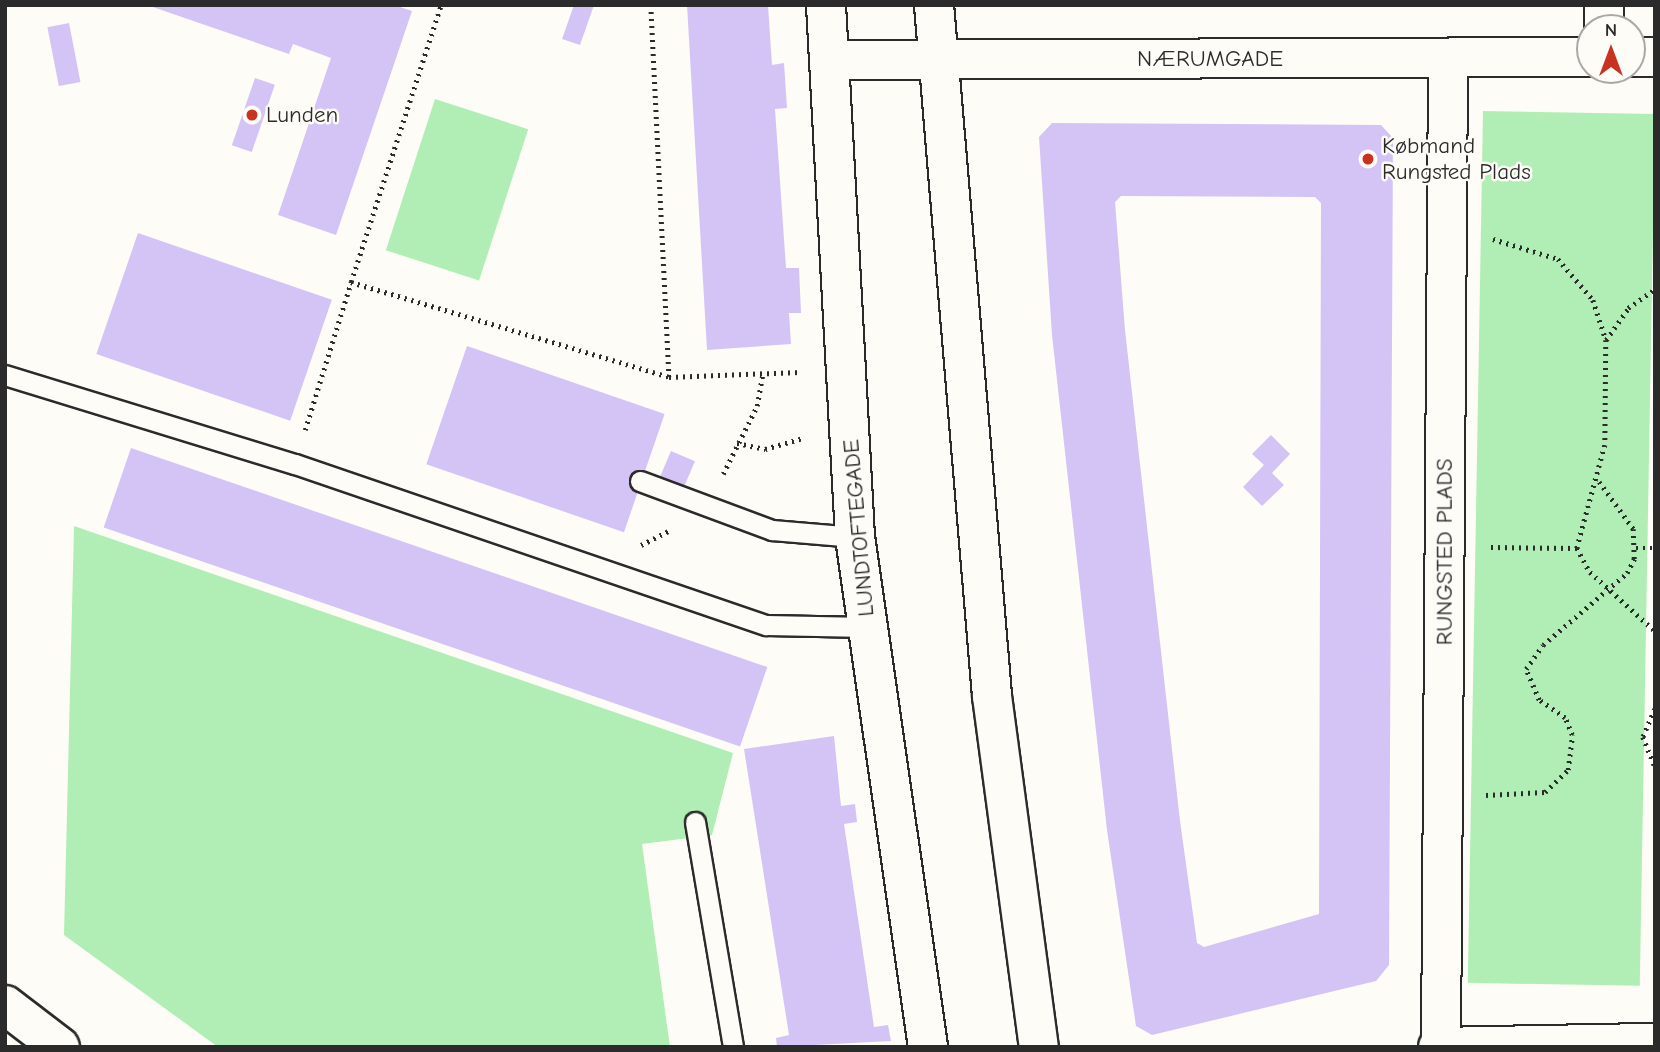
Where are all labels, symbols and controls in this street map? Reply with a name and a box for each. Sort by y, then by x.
north arrow [1576,14,1646,84]
text: N [1605,19,1617,41]
street label: NÆRUMGADE [1137,45,1283,73]
place label: Lunden [266,101,338,129]
marker: Lunden [244,107,260,123]
place label: Købmand Rungsted Plads [1382,132,1531,186]
marker: Købmand Rungsted Plads [1360,151,1376,167]
street label: LUNDTOFTEGADE [838,438,880,618]
street label: RUNGSTED PLADS [1431,459,1459,645]

